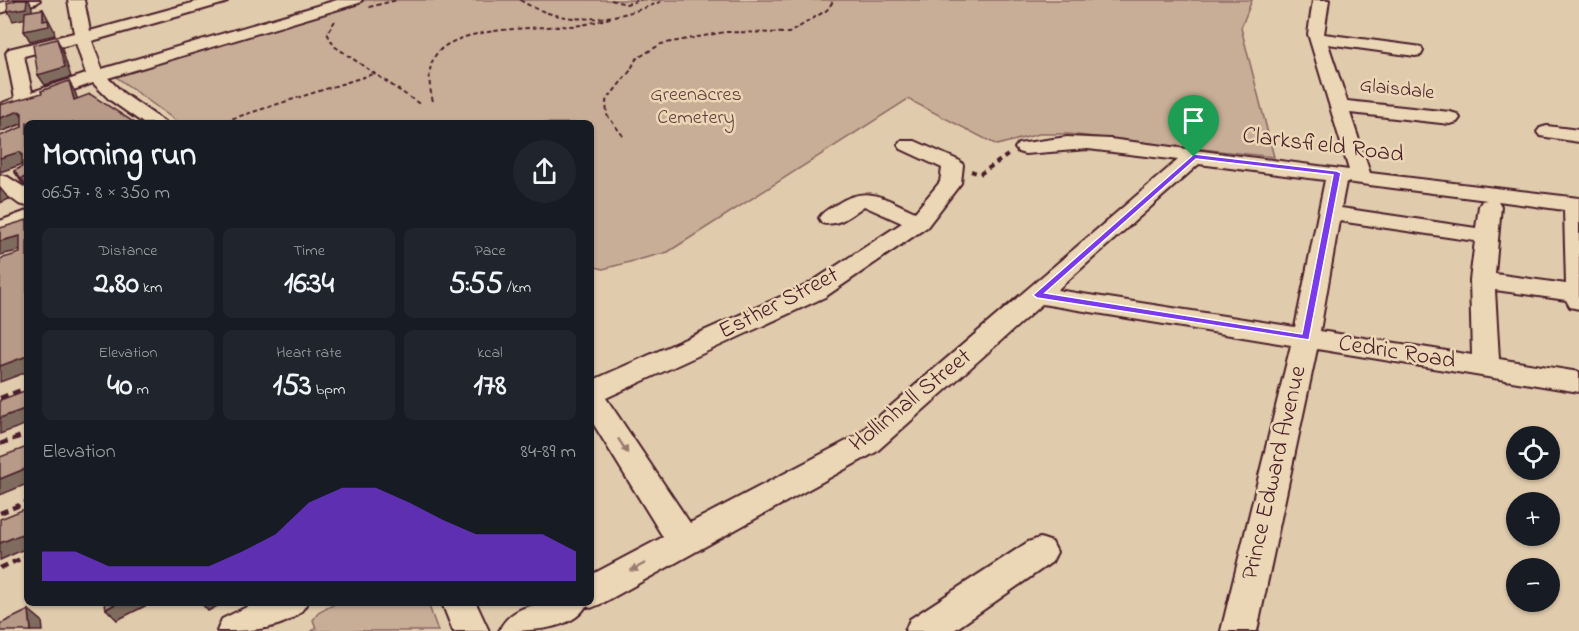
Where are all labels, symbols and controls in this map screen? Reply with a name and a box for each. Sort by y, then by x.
street label: Glaisdale [1358,72,1436,108]
park label: Greenacres Cemetery [650,81,742,133]
pin [1168,95,1219,157]
icon: arrive [1177,104,1210,137]
street label: Clarksfield Road [1240,119,1406,173]
text: Morning run [42,132,196,180]
button: share [513,140,576,203]
text: 06:57 · 8 × 350 m [42,179,170,208]
text: Distance [99,239,157,263]
text: Time [293,239,325,263]
text: Pace [474,239,506,263]
street label: Esther Street [713,259,845,349]
text: 2.80 [94,263,139,307]
text: 16:34 [284,263,334,307]
text: 5:55 [449,263,503,307]
text: km [139,276,162,300]
text: /km [503,276,531,300]
street label: Cedric Road [1336,326,1459,380]
text: Elevation [99,341,157,365]
text: Heart rate [276,341,342,365]
text: kcal [477,341,503,365]
street label: Hollinhall Street [842,341,980,461]
street label: Prince Edward Avenue [1233,362,1317,584]
text: 40 [107,365,132,409]
text: 153 [273,365,312,409]
text: 178 [473,365,507,409]
text: m [132,378,149,402]
text: bpm [312,378,345,402]
map controls [1506,426,1560,612]
button: locate [1506,426,1560,480]
text: Elevation [42,438,116,467]
text: 84–89 m [520,438,576,467]
one-way arrow [617,438,628,454]
button: + [1506,492,1560,546]
button: − [1506,558,1560,612]
one-way arrow [629,562,647,572]

